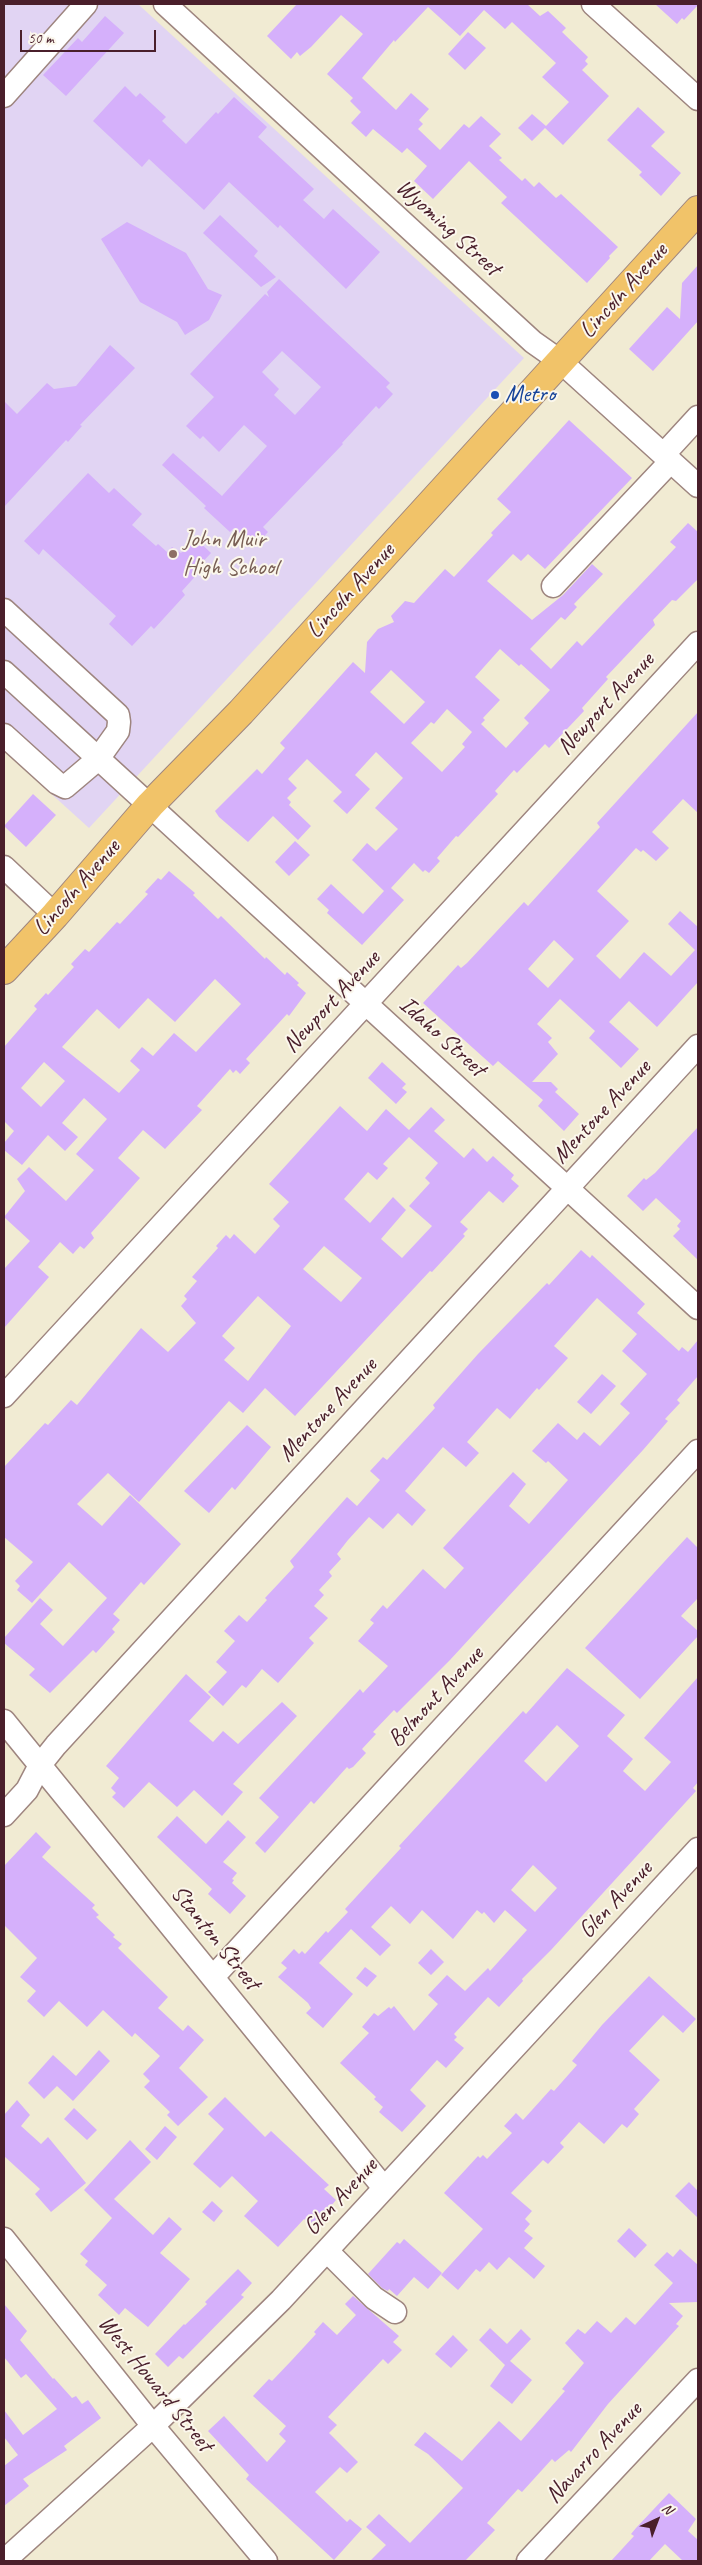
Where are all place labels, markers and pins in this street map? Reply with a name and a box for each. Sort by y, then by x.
place label: Metro [505,381,555,409]
marker: Metro [489,389,501,401]
place label: John Muir High School [183,526,278,582]
marker: John Muir High School [167,548,179,560]

